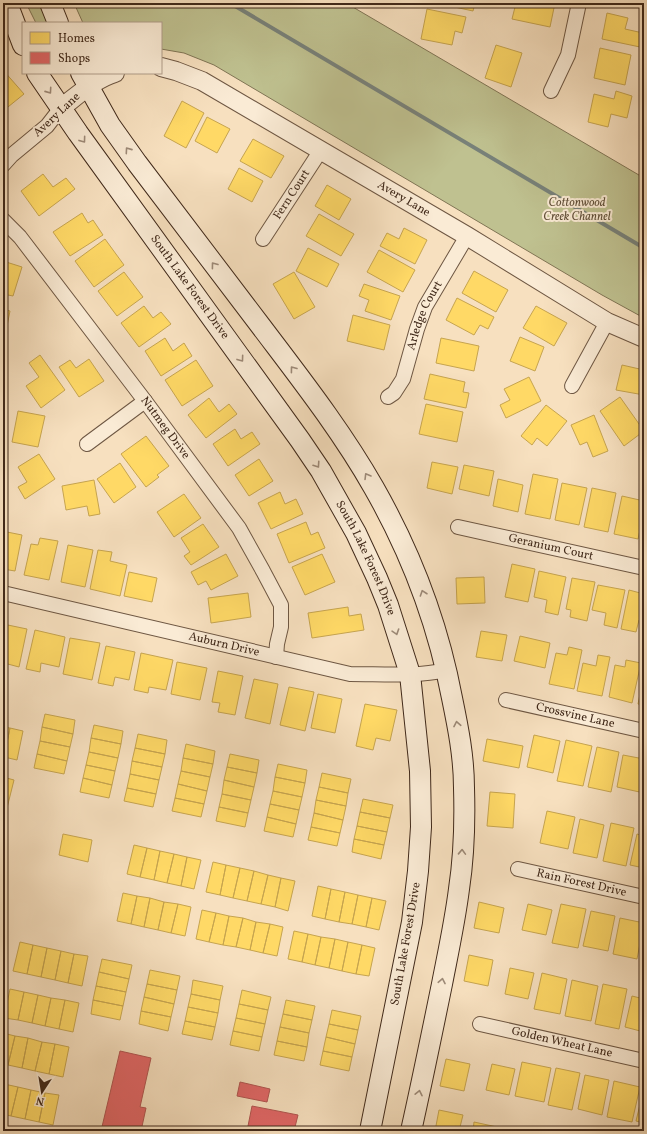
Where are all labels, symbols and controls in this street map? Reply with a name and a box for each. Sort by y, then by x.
legend [22,22,162,74]
text: Homes [58,31,95,47]
text: Shops [58,51,90,67]
one-way arrow [44,86,51,93]
street label: Avery Lane [30,89,84,141]
one-way arrow [78,136,85,143]
one-way arrow [125,147,133,154]
street label: Fern Court [270,166,314,223]
street label: Avery Lane [374,177,433,221]
park label: Cottonwood Creek Channel [543,195,611,225]
street label: South Lake Forest Drive [146,232,233,343]
one-way arrow [212,263,219,270]
street label: Arledge Court [403,278,447,352]
one-way arrow [237,355,244,362]
one-way arrow [291,366,298,373]
street label: Nutmeg Drive [137,394,194,463]
one-way arrow [312,461,320,468]
one-way arrow [364,473,371,480]
street label: South Lake Forest Drive [331,498,399,618]
street label: Geranium Court [507,530,595,565]
one-way arrow [419,589,427,596]
street label: Auburn Drive [187,629,261,661]
one-way arrow [392,629,400,636]
street label: Crossvine Lane [534,699,616,732]
one-way arrow [454,721,462,728]
one-way arrow [458,849,467,855]
street label: Rain Forest Drive [535,865,628,901]
street label: South Lake Forest Drive [387,881,425,1007]
one-way arrow [438,978,446,984]
street label: Golden Wheat Lane [510,1023,614,1062]
north arrow [22,1072,62,1112]
one-way arrow [415,1090,423,1096]
text: N [35,1092,46,1108]

